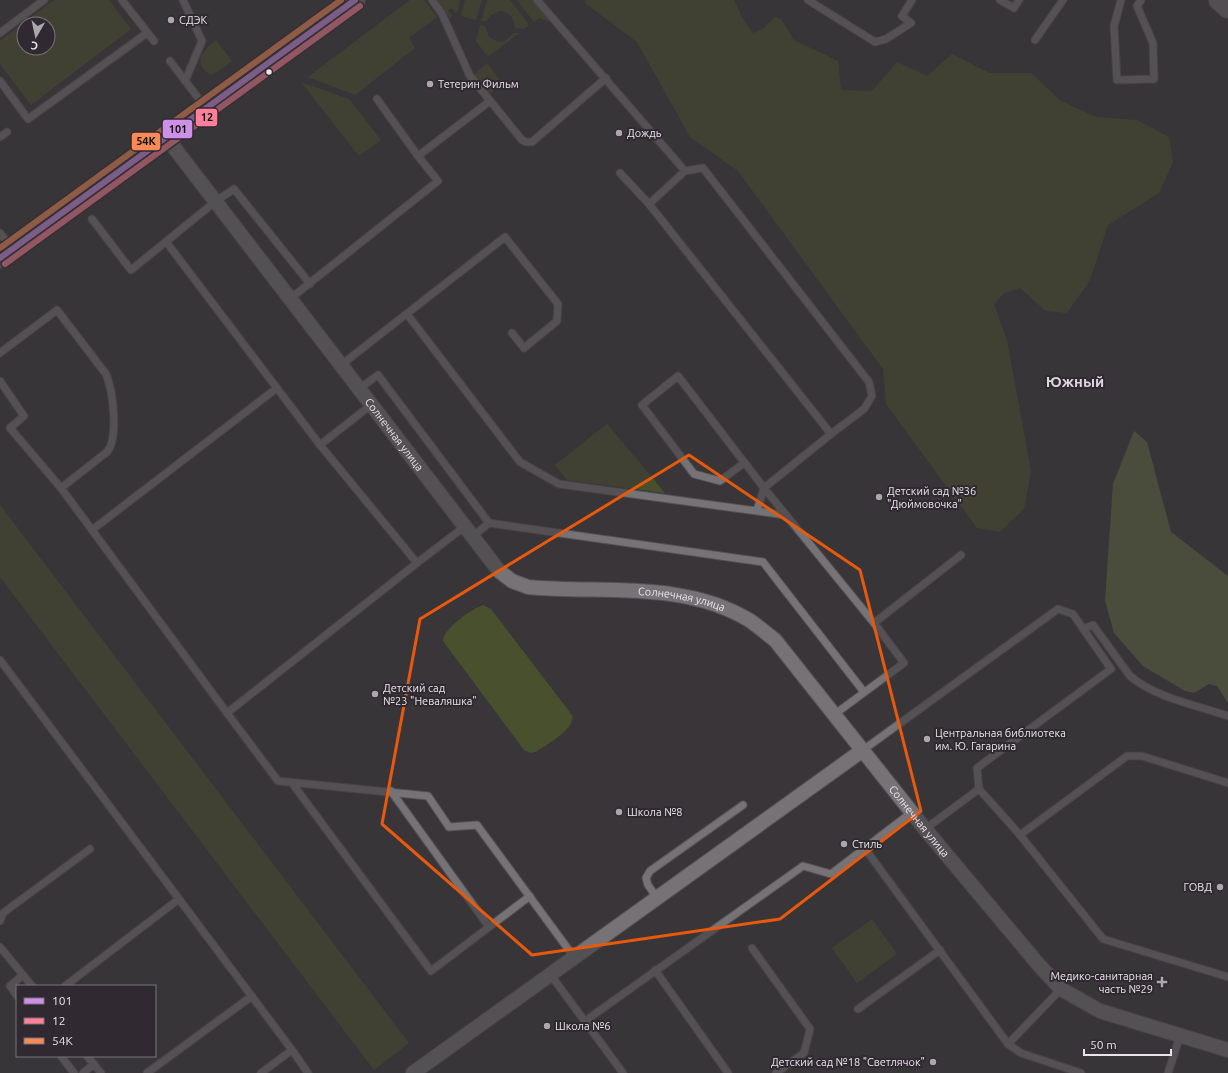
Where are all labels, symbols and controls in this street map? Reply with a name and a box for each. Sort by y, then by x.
place label: СДЭК [179,14,207,26]
marker: СДЭК [166,15,176,25]
north arrow [16,16,56,56]
text: С [30,39,39,52]
unlabelled marker [264,67,274,77]
place label: Тетерин Фильм [438,78,519,90]
marker: Тетерин Фильм [425,79,435,89]
line badge: 12 [195,108,218,127]
text: 12 [201,111,213,123]
line badge: 101 [162,119,193,139]
text: 101 [169,123,187,135]
place label: Дождь [627,127,662,139]
marker: Дождь [614,128,624,138]
line badge: 54К [131,132,161,151]
text: 54К [136,135,157,147]
district label: Южный [1046,373,1104,390]
street label: Солнечная улица [363,396,426,473]
place label: Детский сад №36 "Дюймовочка" [887,485,976,510]
marker: Детский сад №36 "Дюймовочка" [874,492,884,502]
street label: Солнечная улица [638,585,727,613]
place label: Детский сад №23 "Неваляшка" [383,682,477,707]
marker: Детский сад №23 "Неваляшка" [370,689,380,699]
place label: Центральная библиотека им. Ю. Гагарина [935,727,1066,752]
marker: Центральная библиотека им. Ю. Гагарина [922,734,932,744]
street label: Солнечная улица [887,783,952,859]
place label: Школа №8 [627,806,682,818]
marker: Школа №8 [614,807,624,817]
place label: Стиль [852,838,882,850]
marker: Стиль [839,839,849,849]
place label: ГОВД [1184,881,1212,893]
marker: ГОВД [1215,882,1225,892]
place label: Медико-санитарная часть №29 [1050,970,1153,995]
marker: Медико-санитарная часть №29 [1156,976,1168,988]
legend [16,985,156,1057]
text: 101 [52,994,72,1007]
text: 12 [52,1014,66,1027]
place label: Школа №6 [555,1020,610,1032]
marker: Школа №6 [542,1021,552,1031]
scale bar [1084,1031,1171,1057]
text: 54К [52,1034,74,1047]
text: 50 m [1090,1038,1117,1051]
place label: Детский сад №18 "Светлячок" [771,1056,925,1068]
marker: Детский сад №18 "Светлячок" [928,1057,938,1067]

